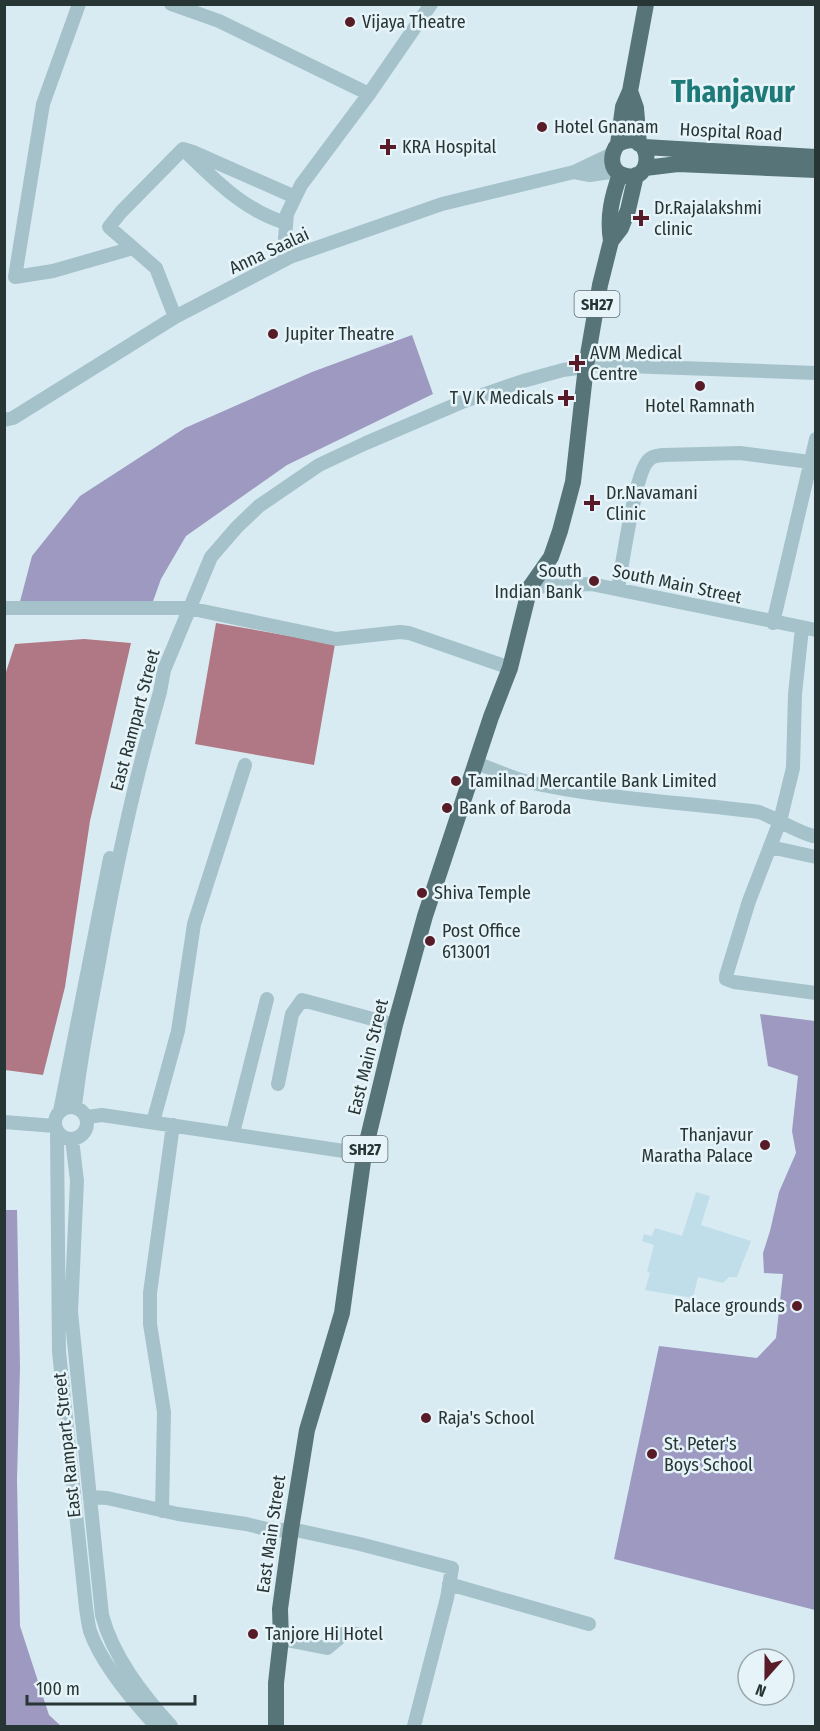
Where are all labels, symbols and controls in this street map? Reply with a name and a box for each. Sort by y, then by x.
place label: Vijaya Theatre [362,11,466,33]
marker: Vijaya Theatre [343,15,357,29]
district label: Thanjavur [671,74,796,110]
place label: Hotel Gnanam [554,116,659,138]
street label: Hospital Road [679,118,783,146]
marker: Hotel Gnanam [535,120,549,134]
place label: KRA Hospital [402,136,497,158]
marker: KRA Hospital [379,138,397,156]
place label: Dr.Rajalakshmi clinic [654,197,762,240]
marker: Dr.Rajalakshmi clinic [632,209,650,227]
street label: Anna Saalai [225,223,313,279]
road number: SH27 [574,291,620,317]
place label: Jupiter Theatre [285,323,394,345]
marker: Jupiter Theatre [266,327,280,341]
place label: AVM Medical Centre [590,342,682,385]
marker: AVM Medical Centre [568,354,586,372]
marker: Hotel Ramnath [693,379,707,393]
place label: T V K Medicals [450,387,554,409]
marker: T V K Medicals [559,391,573,405]
place label: Hotel Ramnath [645,395,755,417]
place label: Dr.Navamani Clinic [606,482,698,525]
marker: Dr.Navamani Clinic [583,494,601,512]
place label: South Indian Bank [495,560,583,603]
street label: South Main Street [610,560,744,608]
marker: South Indian Bank [587,574,601,588]
street label: East Rampart Street [105,647,165,793]
place label: Tamilnad Mercantile Bank Limited [468,770,717,792]
marker: Tamilnad Mercantile Bank Limited [449,774,463,788]
place label: Bank of Baroda [459,797,572,819]
marker: Bank of Baroda [440,801,454,815]
place label: Shiva Temple [434,882,531,904]
marker: Shiva Temple [415,886,429,900]
place label: Post Office 613001 [442,920,521,963]
marker: Post Office 613001 [423,934,437,948]
street label: East Main Street [343,997,393,1117]
place label: Thanjavur Maratha Palace [642,1124,754,1167]
road number: SH27 [342,1136,388,1162]
marker: Thanjavur Maratha Palace [758,1138,772,1152]
place label: Palace grounds [674,1295,785,1317]
marker: Palace grounds [790,1299,804,1313]
street label: East Rampart Street [48,1371,86,1519]
place label: Raja's School [438,1407,535,1429]
marker: Raja's School [419,1411,433,1425]
place label: St. Peter's Boys School [664,1433,753,1476]
marker: St. Peter's Boys School [645,1447,659,1461]
street label: East Main Street [252,1474,290,1594]
place label: Tanjore Hi Hotel [265,1623,383,1645]
marker: Tanjore Hi Hotel [246,1627,260,1641]
north arrow [736,1647,796,1707]
scale bar [27,1668,195,1706]
text: 100 m [36,1678,80,1700]
text: N [753,1680,769,1701]

